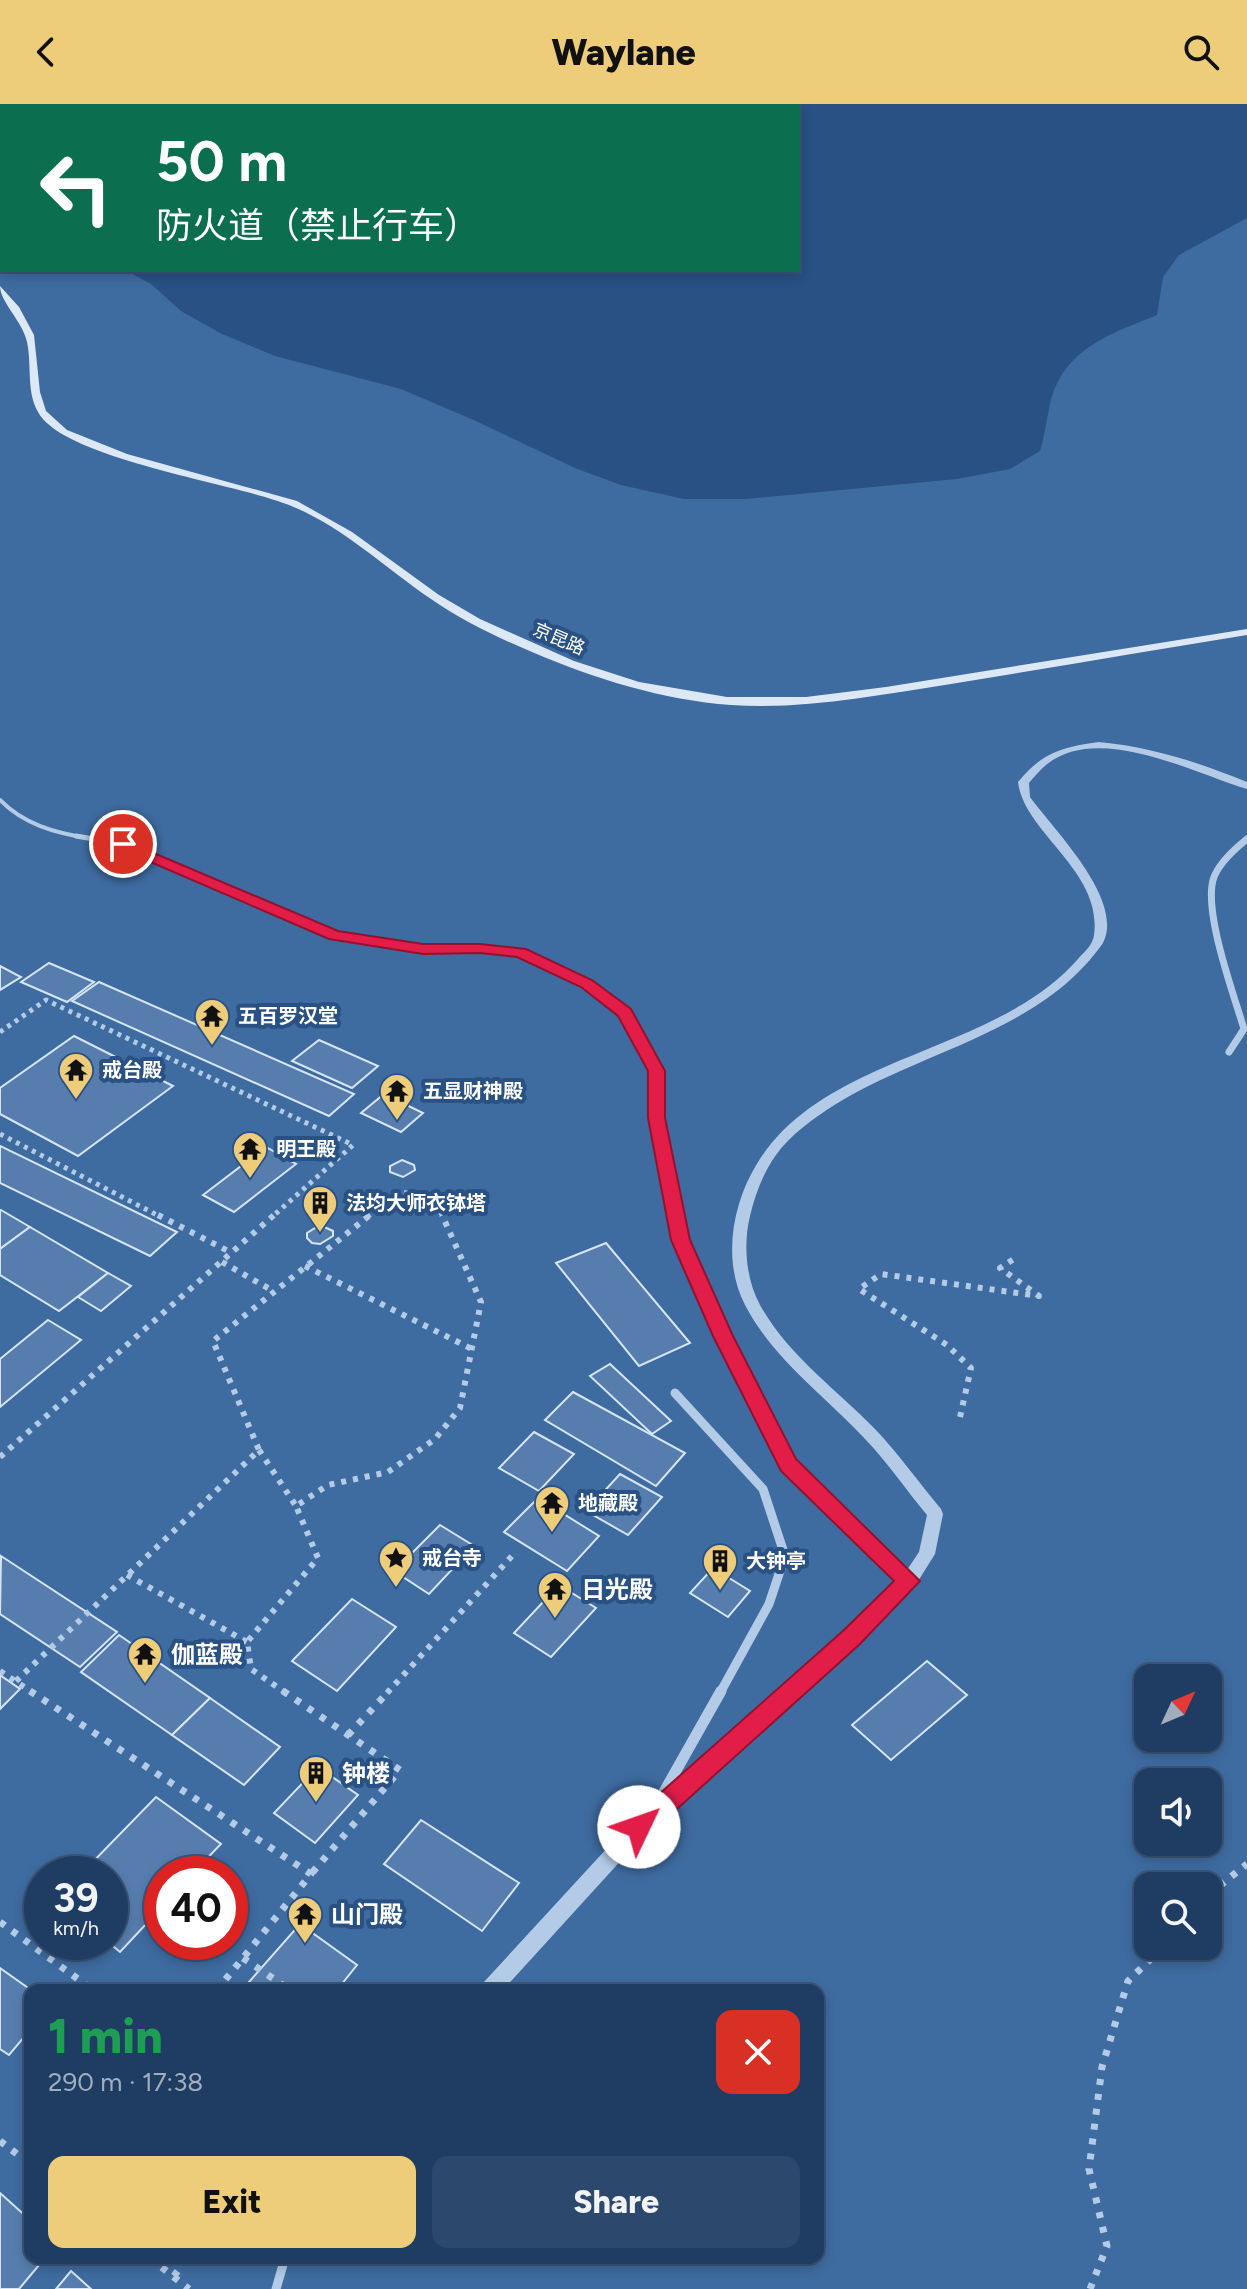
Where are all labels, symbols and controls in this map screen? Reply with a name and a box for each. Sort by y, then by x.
icon: back [24,30,68,74]
icon: search [1179,30,1223,74]
text: Waylane [551,31,696,74]
text: 50 m [156,128,287,195]
icon: left [24,136,128,240]
text: 防火道（禁止行车） [156,204,480,247]
street label: 京昆路 [530,618,588,660]
pin [89,810,157,878]
icon: arrive [101,822,145,866]
temple icon: 五百罗汉堂 [193,997,231,1047]
place label: 五百罗汉堂 [238,1004,338,1028]
temple icon: 戒台殿 [57,1051,95,1101]
place label: 戒台殿 [102,1058,162,1082]
temple icon: 五显财神殿 [378,1072,416,1122]
place label: 五显财神殿 [423,1079,523,1103]
temple icon: 明王殿 [231,1130,269,1180]
place label: 明王殿 [276,1137,336,1161]
building icon: 法均大师衣钵塔 [301,1184,339,1234]
place label: 法均大师衣钵塔 [346,1191,486,1215]
temple icon: 地藏殿 [533,1484,571,1534]
place label: 地藏殿 [578,1491,638,1515]
place icon: 戒台寺 [377,1539,415,1589]
building icon: 大钟亭 [701,1542,739,1592]
place label: 戒台寺 [422,1546,482,1570]
place label: 大钟亭 [746,1549,806,1573]
temple icon: 日光殿 [536,1570,574,1620]
place label: 日光殿 [581,1575,653,1604]
temple icon: 伽蓝殿 [126,1635,164,1685]
place label: 伽蓝殿 [171,1640,243,1669]
north arrow [1134,1664,1222,1752]
map controls [1134,1664,1222,1960]
building icon: 钟楼 [297,1754,335,1804]
place label: 钟楼 [342,1759,390,1788]
button: sound [1134,1768,1222,1856]
position arrow [597,1785,681,1869]
speed limit sign: 40 [144,1856,248,1960]
button: search [1134,1872,1222,1960]
text: 39 [53,1874,99,1922]
temple icon: 山门殿 [286,1895,324,1945]
place label: 山门殿 [331,1900,403,1929]
text: km/h [53,1916,99,1940]
text: 1 min [48,2007,163,2065]
button: close [716,2010,800,2094]
text: 290 m · 17:38 [48,2066,203,2098]
button: Exit [48,2156,416,2248]
button: Share [432,2156,800,2248]

